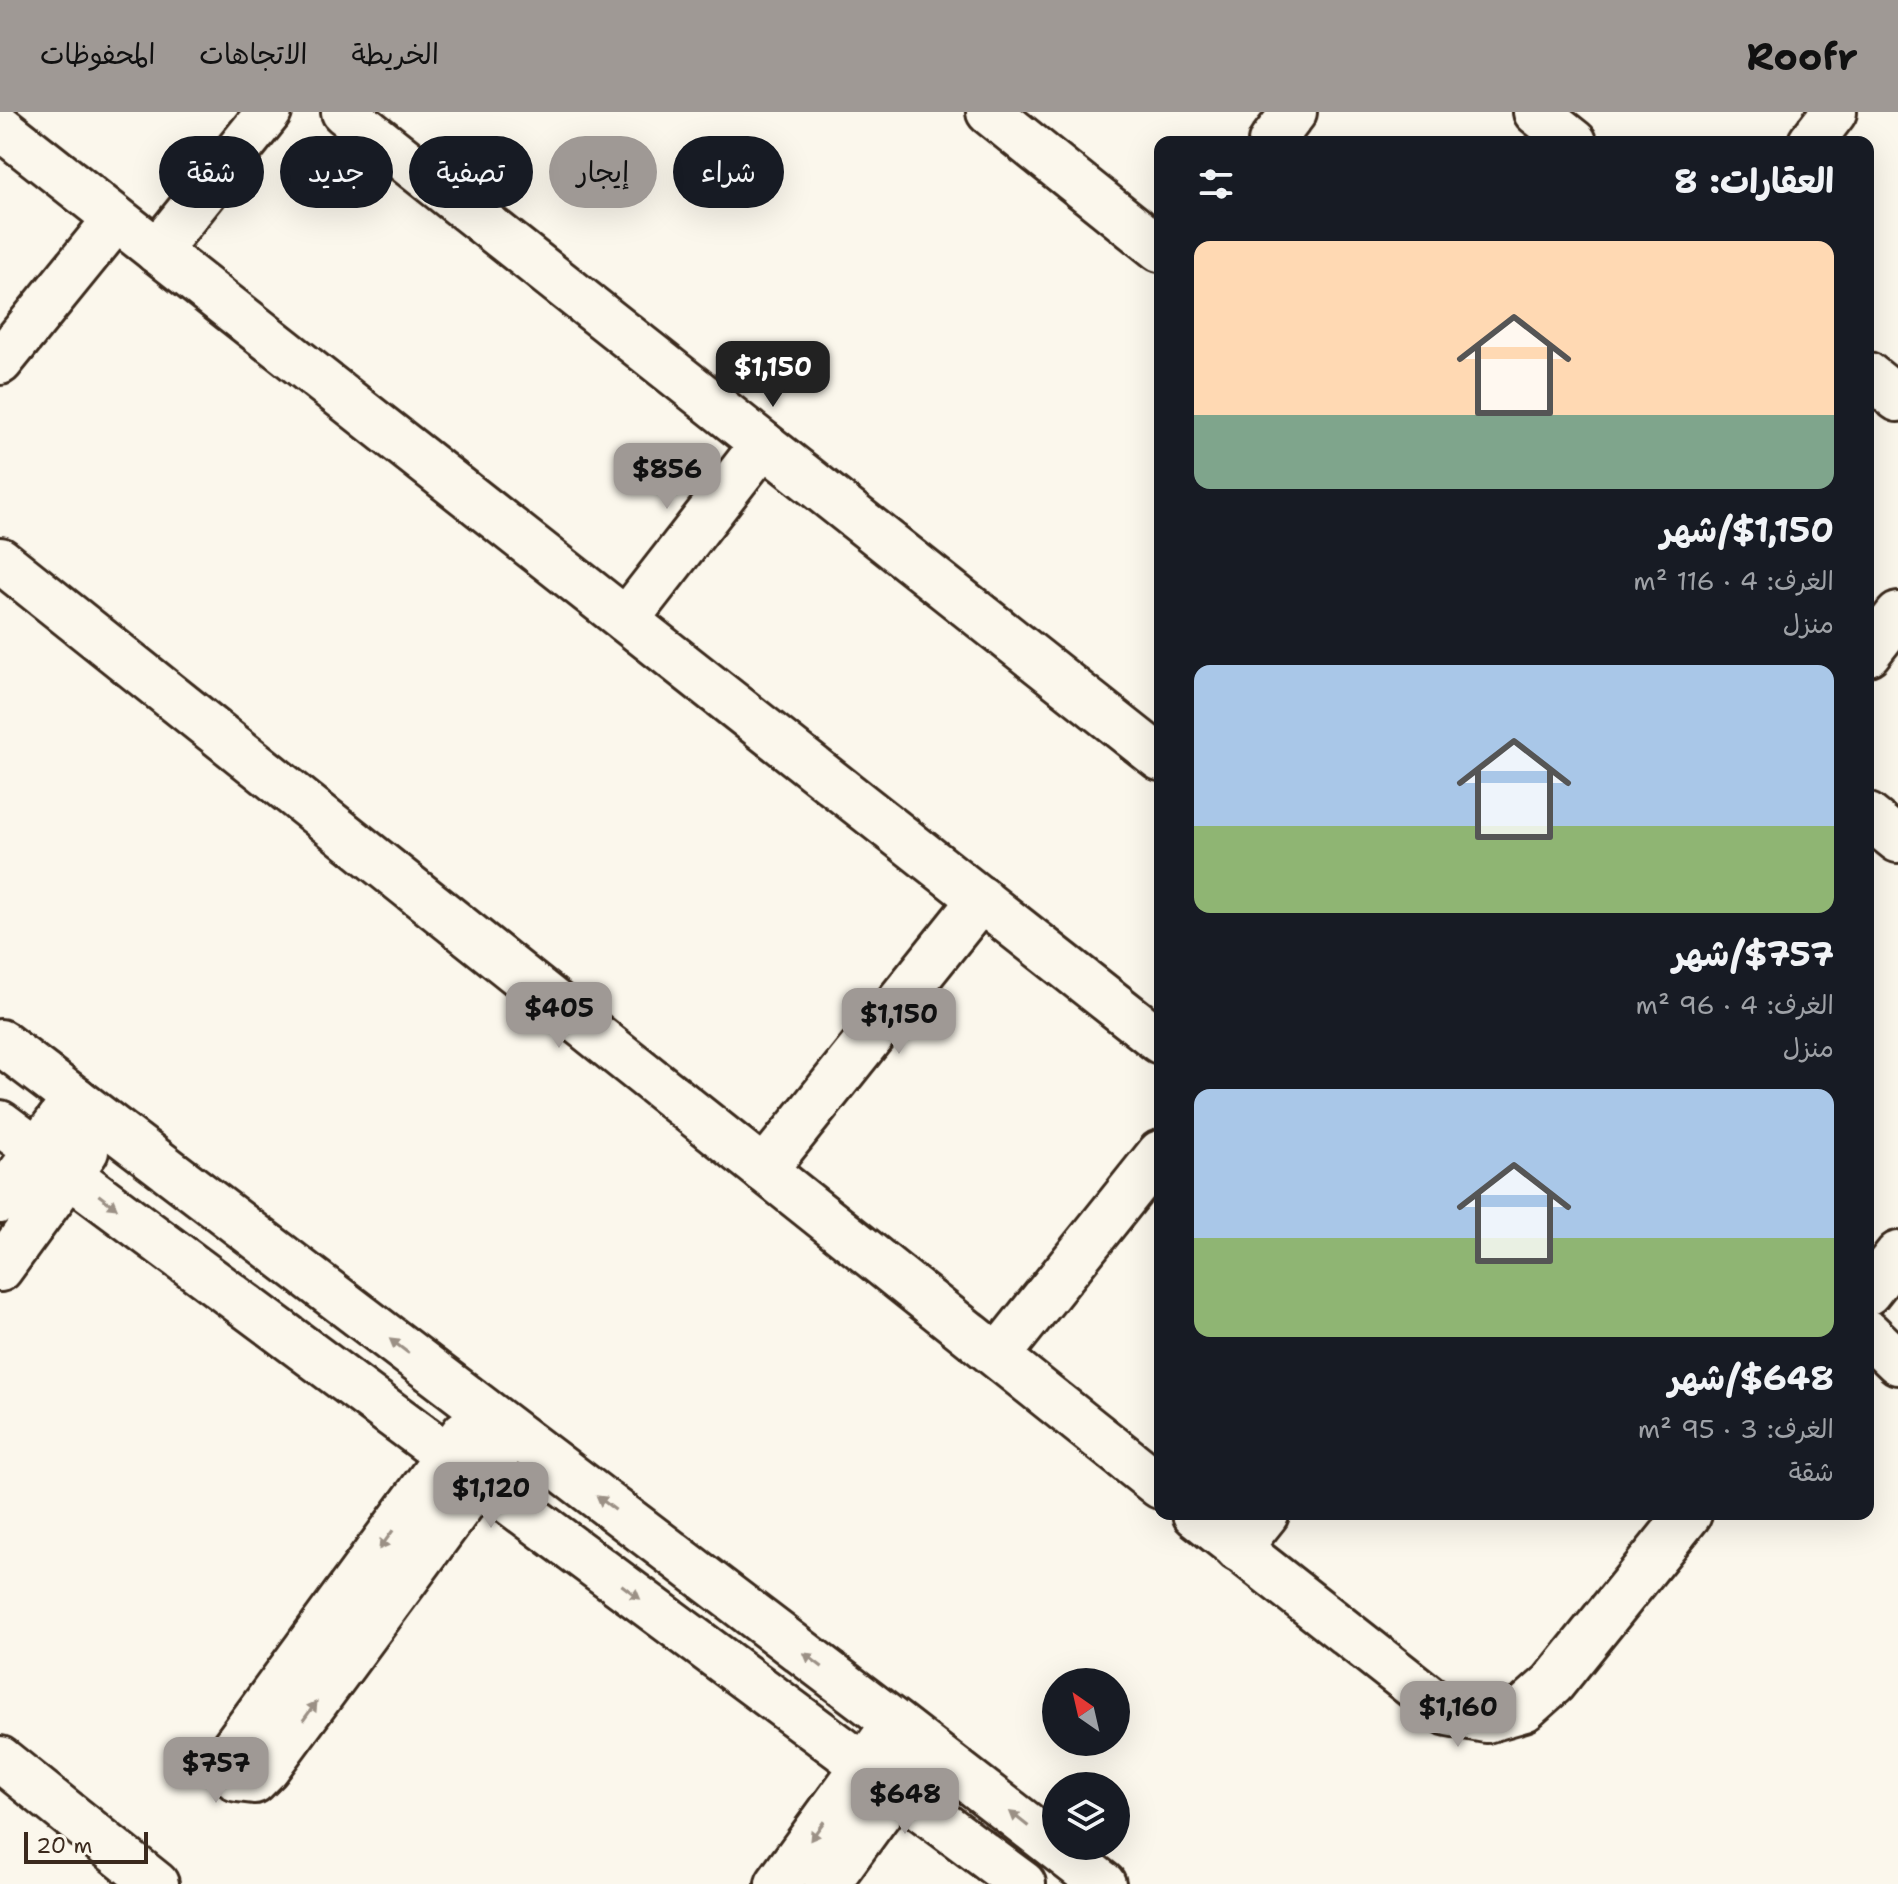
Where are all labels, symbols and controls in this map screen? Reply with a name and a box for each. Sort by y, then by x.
text: Roofr [1746,31,1858,82]
text: المحفوظات [40,35,155,73]
text: الاتجاهات [199,35,307,73]
text: الخريطة [351,35,439,73]
chip: شقة [159,136,264,208]
chip: جديد [280,136,393,208]
chip: تصفية [409,136,533,208]
chip: إيجار [549,136,657,208]
chip: شراء [673,136,784,208]
text: العقارات: 8 [1674,158,1834,204]
icon: filters [1194,162,1238,206]
icon: home [1442,293,1586,437]
pin: $1,150 [708,341,838,409]
text: $1,150 [734,349,812,384]
pin: $856 [620,443,714,511]
text: $856 [632,451,702,486]
text: $1,150/شهر [1660,507,1834,553]
text: الغرف: 4 · 116 m² [1633,563,1834,598]
text: منزل [1783,606,1834,641]
icon: home [1442,717,1586,861]
text: $757/شهر [1673,931,1834,977]
pin: $405 [512,982,606,1050]
text: الغرف: 4 · 96 m² [1636,987,1834,1022]
pin: $1,150 [834,988,964,1056]
text: $405 [524,990,594,1025]
text: $1,150 [860,996,938,1031]
text: منزل [1783,1030,1834,1065]
icon: home [1442,1141,1586,1285]
one-way arrow [97,1194,118,1210]
one-way arrow [389,1338,409,1354]
text: $648/شهر [1668,1355,1834,1401]
text: الغرف: 3 · 95 m² [1638,1411,1834,1446]
text: شقة [1789,1454,1834,1489]
pin: $1,120 [426,1462,556,1530]
text: $1,120 [451,1470,531,1505]
one-way arrow [596,1495,616,1511]
one-way arrow [379,1529,395,1550]
one-way arrow [620,1583,641,1599]
one-way arrow [803,1653,823,1669]
north arrow [1042,1668,1130,1756]
map controls [1042,1668,1130,1860]
pin: $1,160 [1393,1681,1523,1749]
text: $1,160 [1418,1689,1498,1724]
one-way arrow [301,1700,317,1721]
pin: $757 [169,1737,263,1805]
text: $757 [182,1745,251,1780]
pin: $648 [858,1768,952,1836]
button: layers [1042,1772,1130,1860]
text: $648 [869,1776,941,1811]
one-way arrow [1009,1811,1029,1828]
one-way arrow [809,1821,825,1842]
scale bar [24,1828,148,1864]
text: 20 m [36,1831,93,1860]

